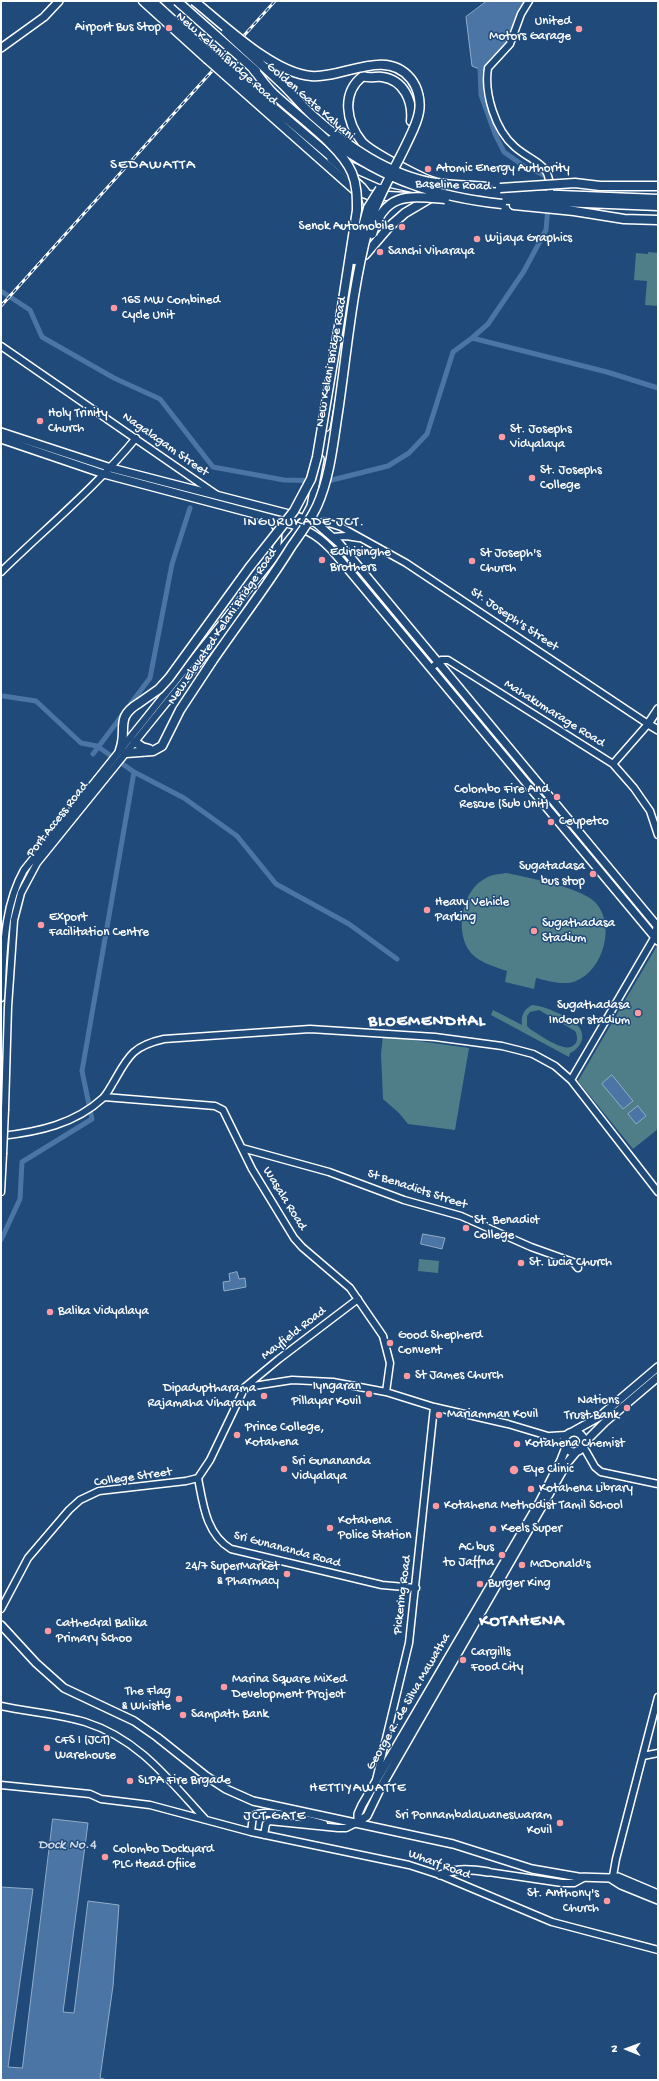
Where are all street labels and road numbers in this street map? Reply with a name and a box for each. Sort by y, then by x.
street label: New Kelani Bridge Road [172,9,280,109]
street label: Golden Gate Kalyani [263,59,357,145]
street label: Baseline Road [415,177,491,195]
street label: New Kelani Bridge Road [313,296,351,428]
street label: Nagalagam Street [119,409,211,481]
street label: New Elevated Kelani Bridge Road [165,546,281,708]
street label: St. Joseph's Street [467,585,561,655]
street label: Mahakumarage Road [501,677,607,751]
street label: Port Access Road [24,779,92,861]
street label: Wasala Road [258,1164,310,1234]
street label: St Benadicts Street [365,1167,469,1213]
street label: Mayfield Road [258,1304,330,1364]
street label: College Street [93,1465,173,1491]
street label: Sri Gunananda Road [232,1528,342,1572]
street label: Pickering Road [390,1555,416,1635]
street label: George R. de Silva Mawatha [363,1631,455,1773]
street label: Wharf Road [406,1847,472,1883]

